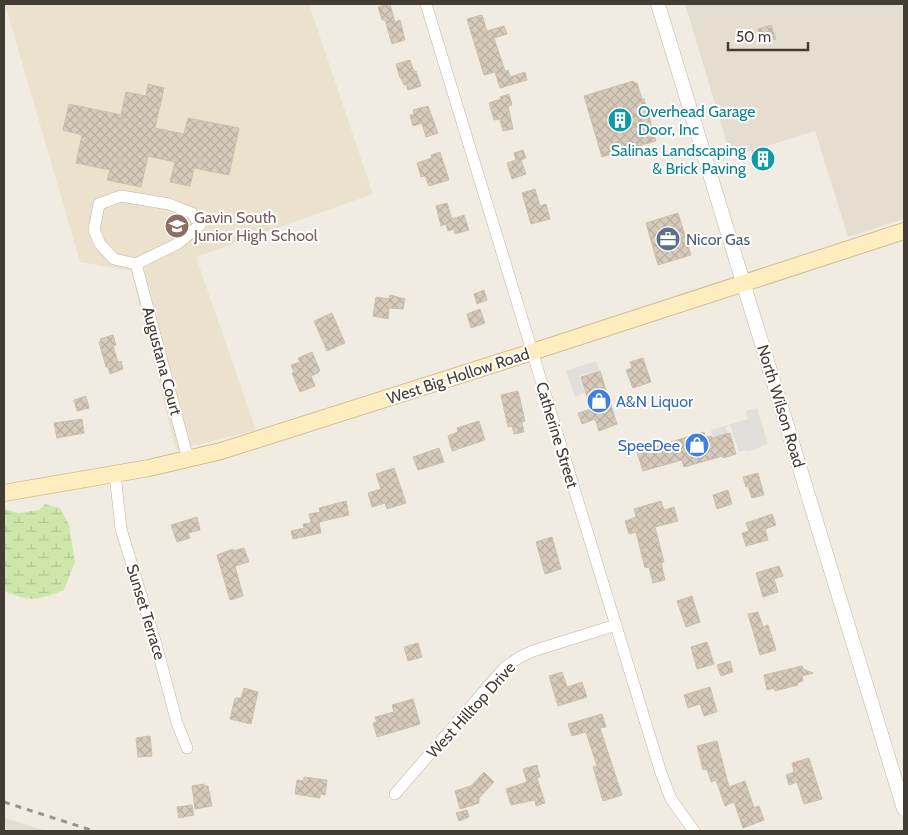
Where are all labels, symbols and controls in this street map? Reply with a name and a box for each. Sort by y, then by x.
scale bar [728,20,808,52]
text: 50 m [736,28,771,46]
place label: Overhead Garage Door, Inc [638,102,756,139]
building icon: Overhead Garage Door, Inc [607,107,633,133]
place label: Salinas Landscaping & Brick Paving [611,141,747,178]
building icon: Salinas Landscaping & Brick Paving [750,146,776,172]
place label: Gavin South Junior High School [193,208,318,245]
school or university icon: Gavin South Junior High School [164,213,190,239]
office icon: Nicor Gas [655,226,681,252]
place label: Nicor Gas [686,230,751,249]
street label: Augustana Court [138,305,186,418]
street label: North Wilson Road [753,342,809,470]
street label: West Big Hollow Road [384,344,532,408]
street label: Catherine Street [532,380,582,491]
shop icon: A&N Liquor [586,388,612,414]
place label: A&N Liquor [616,392,694,411]
shop icon: SpeeDee [684,432,710,458]
place label: SpeeDee [618,436,680,455]
street label: Sunset Terrace [122,562,170,662]
street label: West Hilltop Drive [423,658,519,762]

